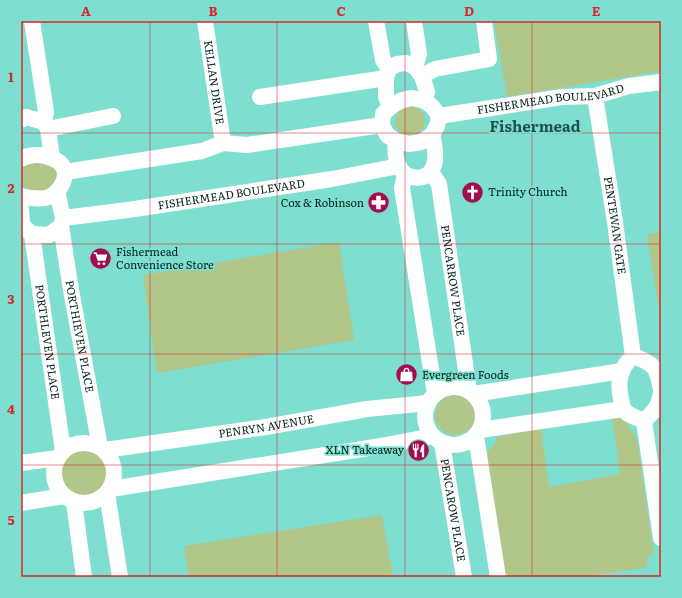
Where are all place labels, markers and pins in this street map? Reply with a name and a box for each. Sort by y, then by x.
church icon: Trinity Church [459,179,485,205]
place label: Trinity Church [488,183,568,199]
pharmacy icon: Cox & Robinson [366,190,392,216]
place label: Cox & Robinson [281,194,364,210]
place label: Fishermead Convenience Store [116,243,214,272]
supermarket icon: Fishermead Convenience Store [88,245,114,271]
shop icon: Evergreen Foods [394,362,420,388]
place label: Evergreen Foods [422,366,509,382]
restaurant icon: XLN Takeaway [406,437,432,463]
place label: XLN Takeaway [326,441,405,457]

